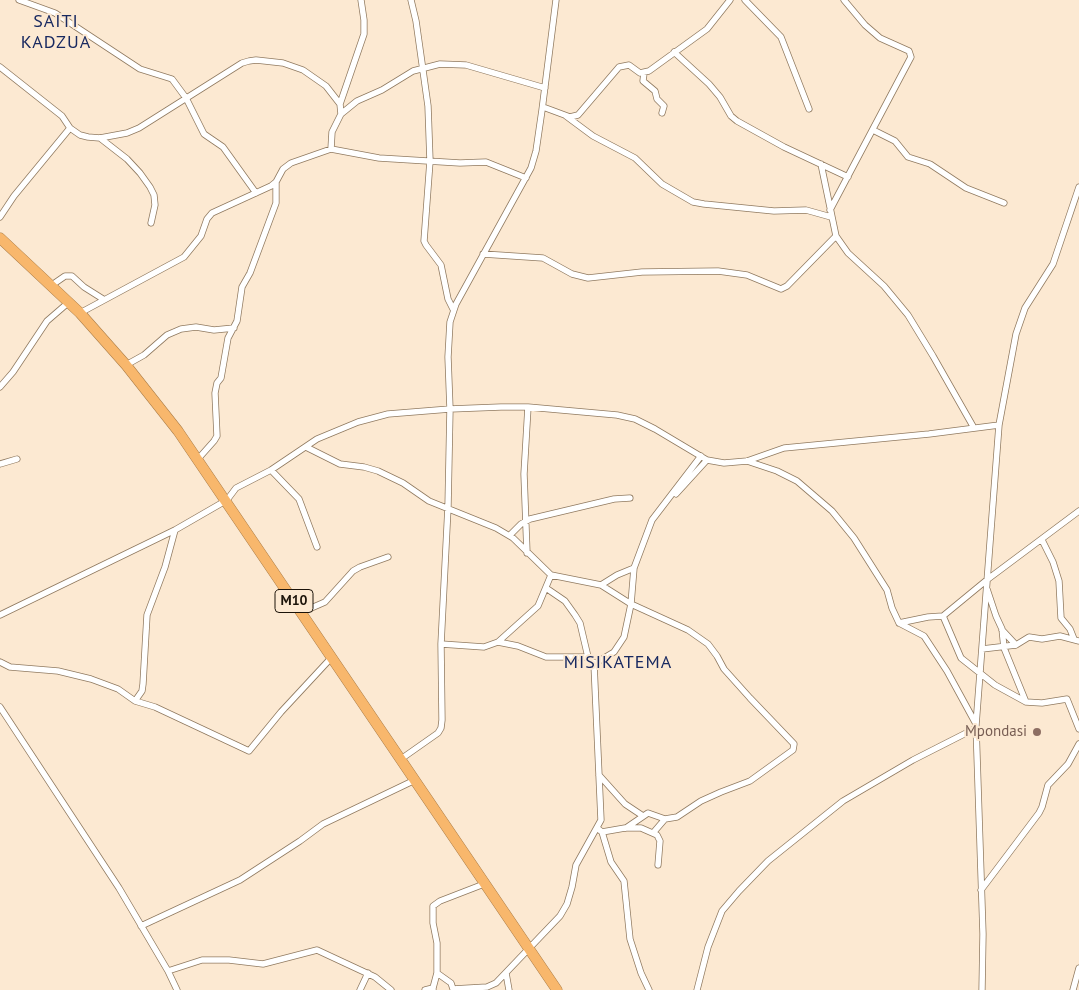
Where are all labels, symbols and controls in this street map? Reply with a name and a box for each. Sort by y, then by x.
district label: SAITI KADZUA [20,11,92,54]
road number: M10 [275,590,313,612]
district label: MISIKATEMA [563,652,673,674]
place label: Mpondasi [965,723,1027,741]
marker: Mpondasi [1031,726,1043,738]

